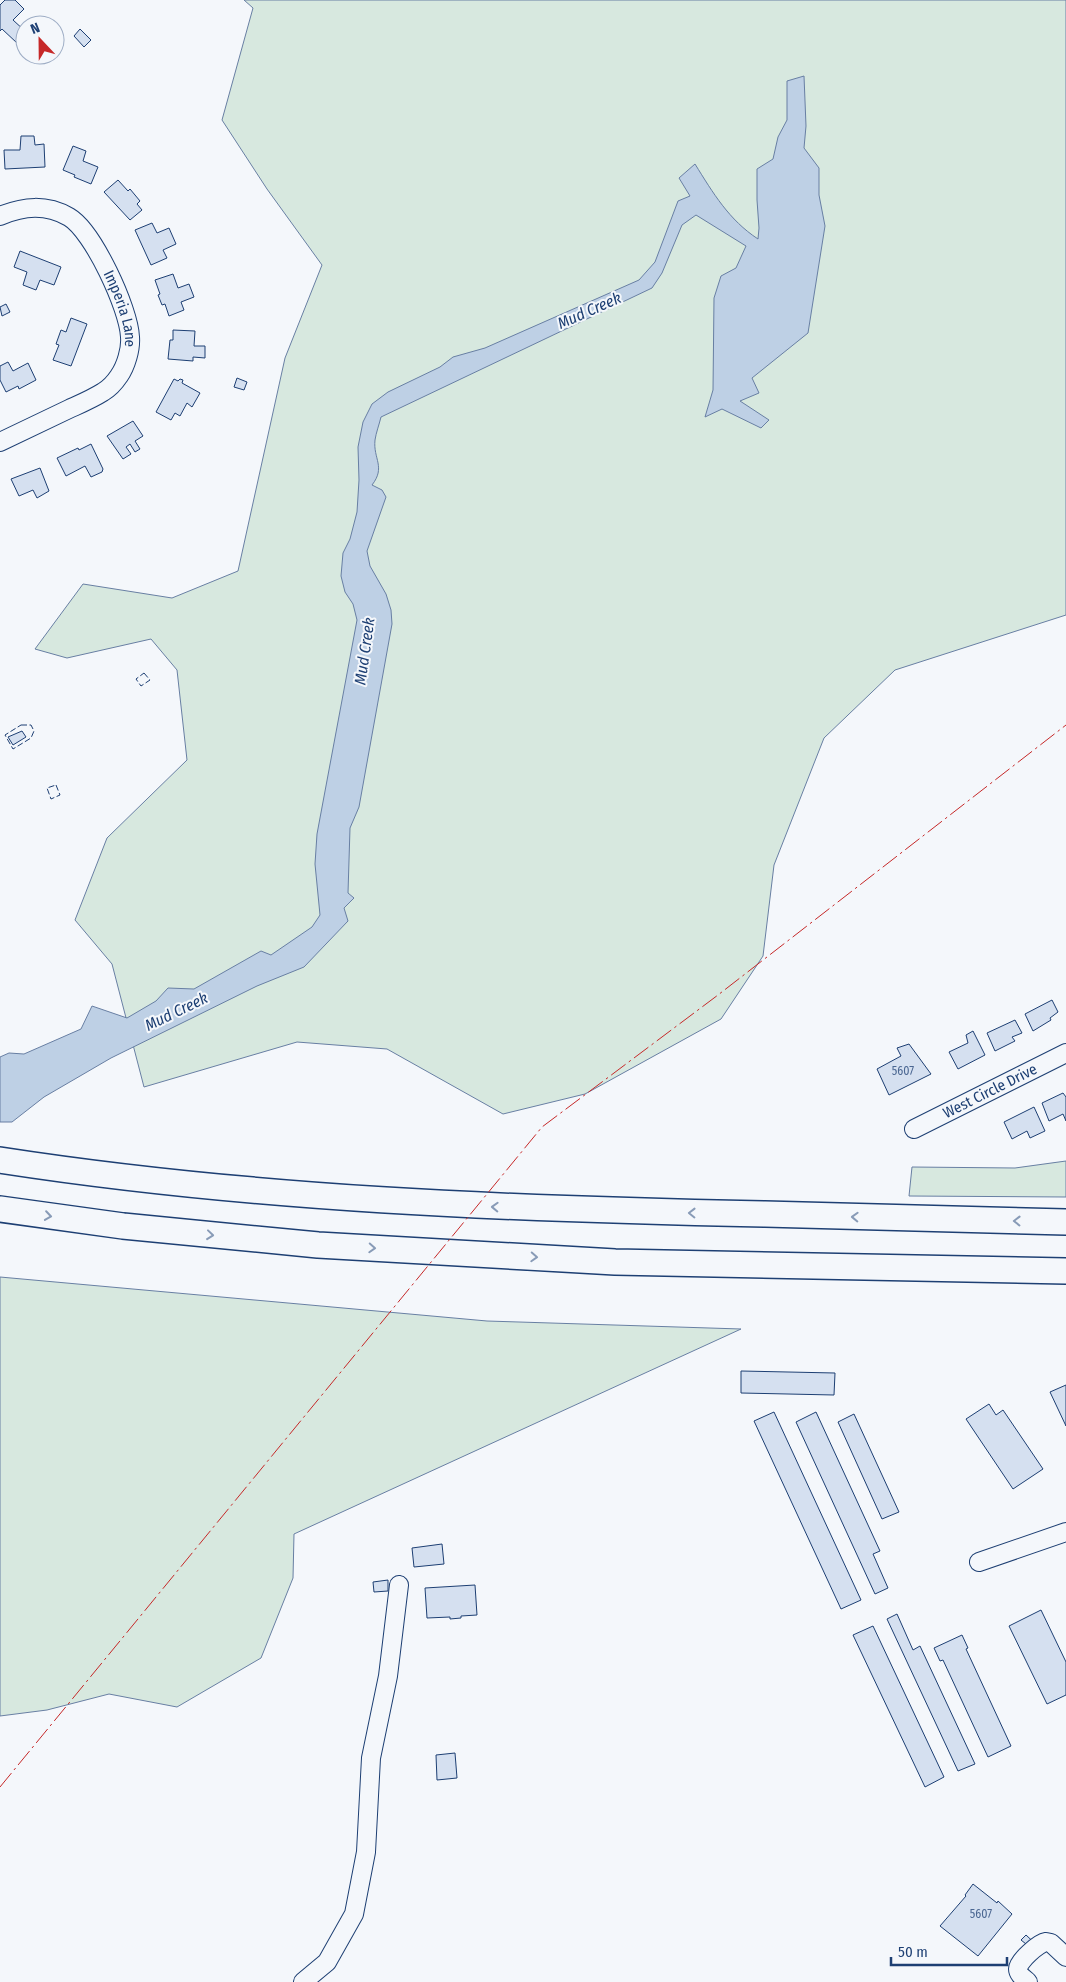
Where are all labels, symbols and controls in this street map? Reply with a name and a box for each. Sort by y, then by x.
north arrow [15,15,65,65]
text: N [28,19,42,38]
street label: Imperia Lane [100,267,139,348]
water label: Mud Creek [554,288,624,333]
water label: Mud Creek [350,616,379,686]
water label: Mud Creek [142,988,211,1035]
street label: West Circle Drive [940,1060,1040,1122]
house number: 5607 [892,1064,914,1078]
one-way arrow [491,1201,499,1212]
one-way arrow [688,1208,696,1218]
one-way arrow [45,1210,53,1221]
one-way arrow [851,1212,858,1222]
one-way arrow [1013,1216,1021,1226]
one-way arrow [206,1229,214,1240]
one-way arrow [368,1243,376,1254]
one-way arrow [530,1252,538,1263]
house number: 5607 [970,1907,992,1921]
scale bar [891,1934,1007,1966]
text: 50 m [898,1943,928,1961]

